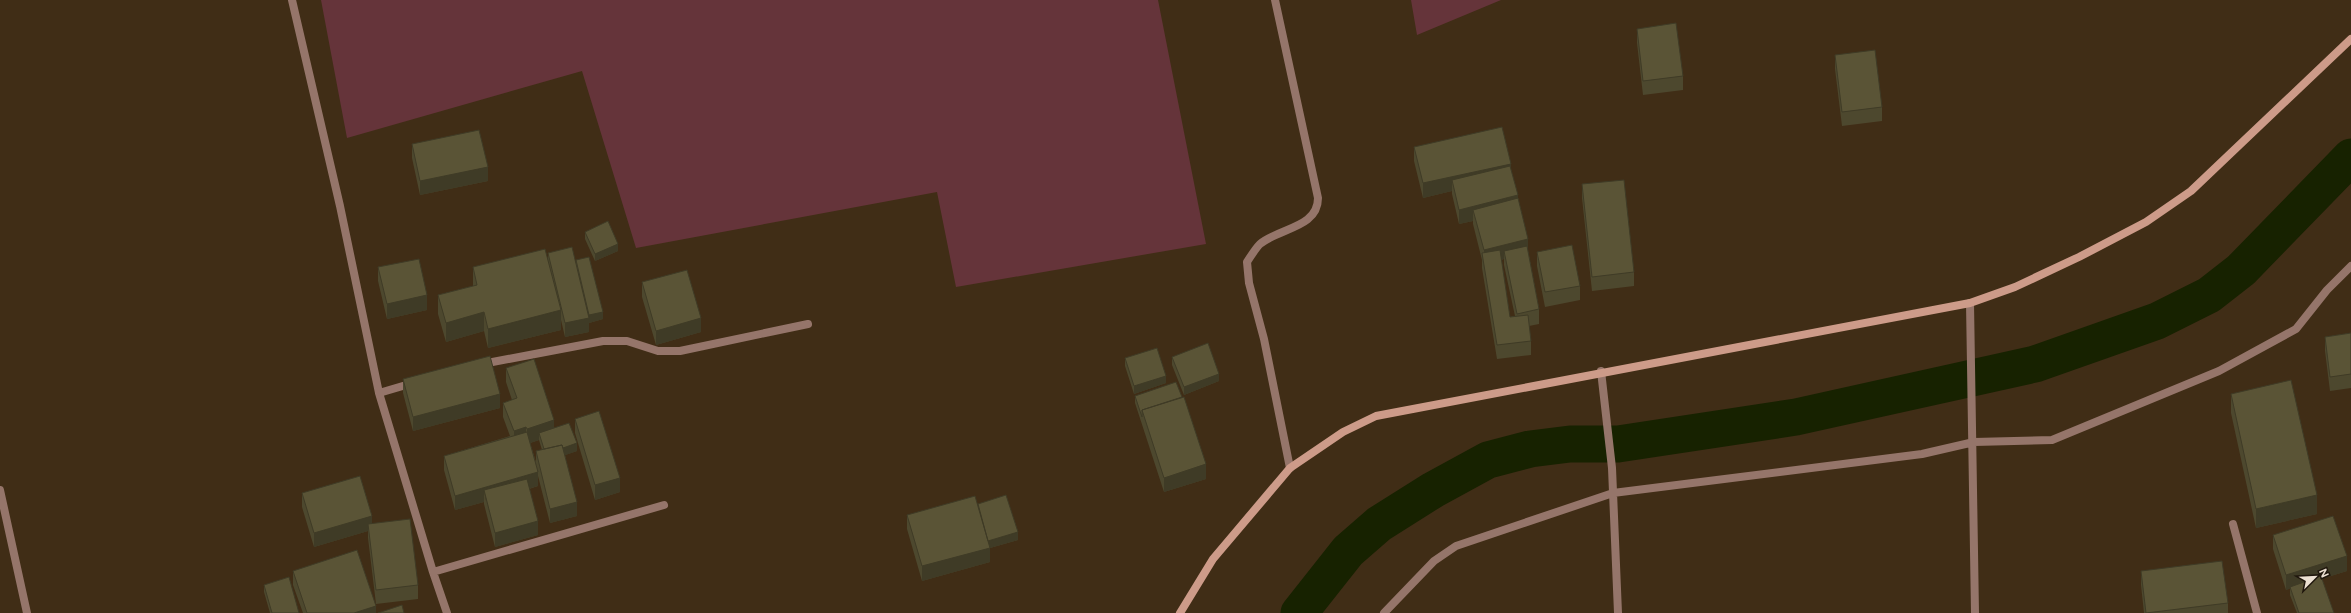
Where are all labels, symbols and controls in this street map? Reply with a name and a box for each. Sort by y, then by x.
north arrow [2295,557,2335,597]
text: N [2316,567,2331,580]

